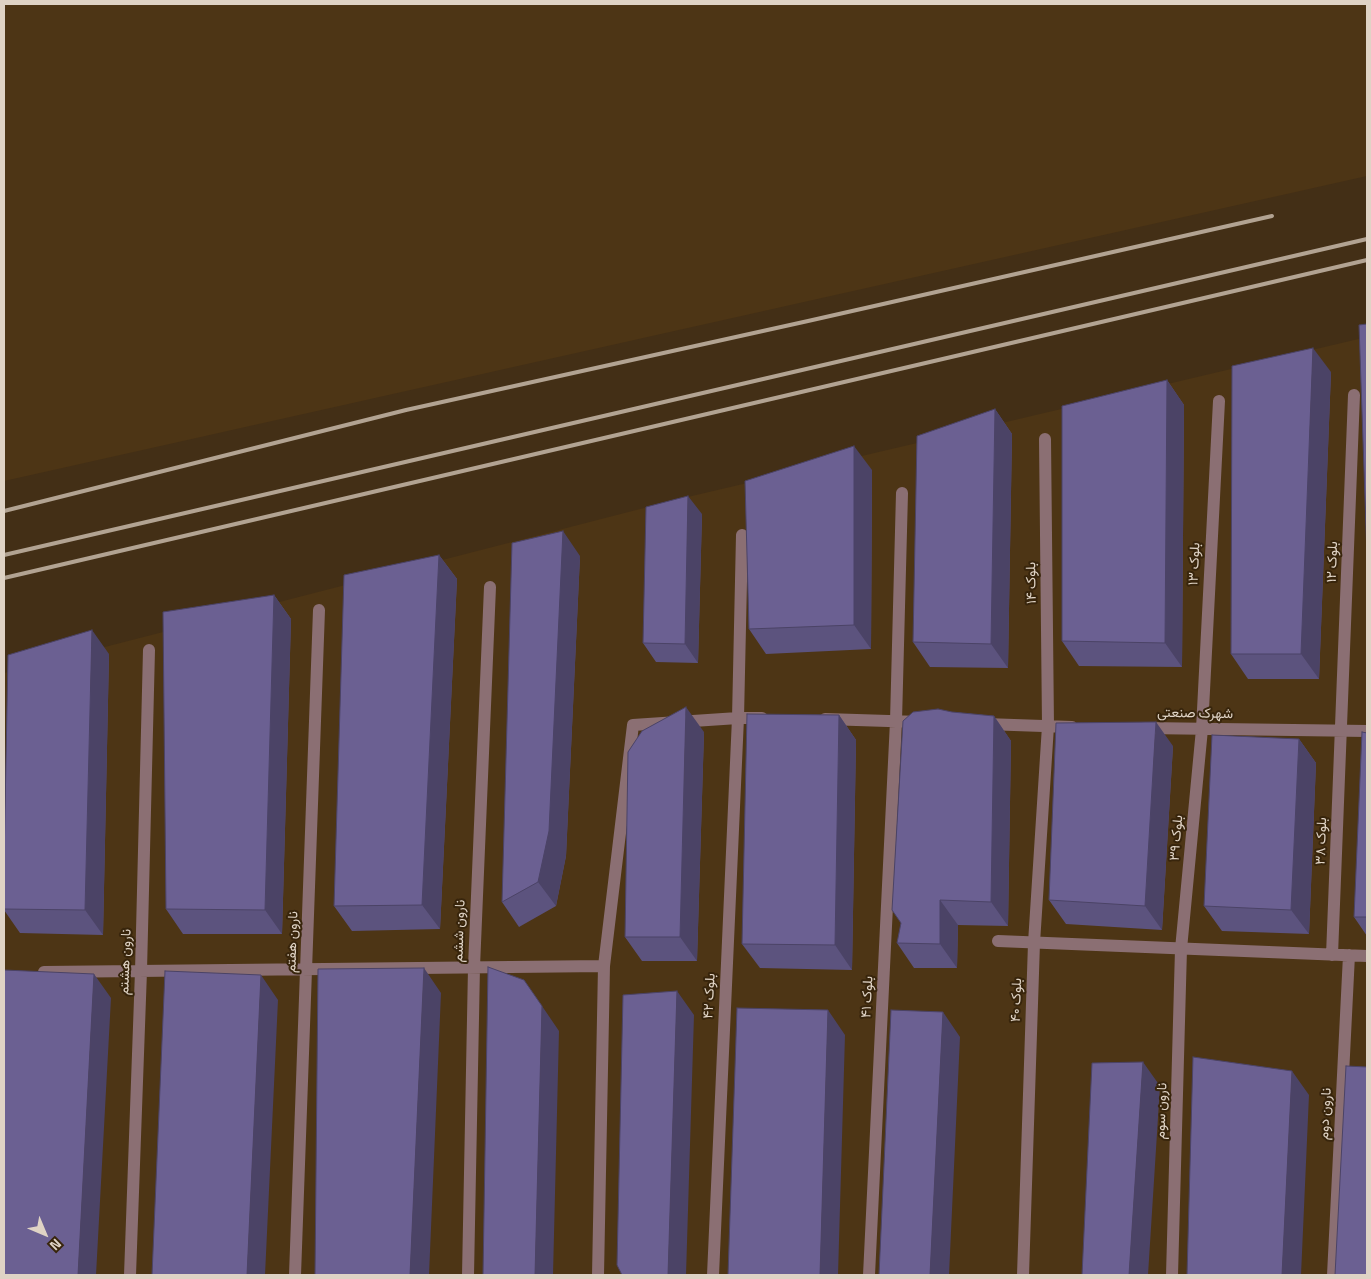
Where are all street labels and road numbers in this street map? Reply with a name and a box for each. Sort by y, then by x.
street label: بلوک ۱۲ [1324,541,1342,583]
street label: بلوک ۱۳ [1185,542,1205,586]
street label: بلوک ۱۴ [1023,562,1041,604]
street label: شهرک صنعتی [1157,705,1233,723]
street label: بلوک ۳۹ [1167,814,1187,862]
street label: بلوک ۳۸ [1313,817,1331,865]
street label: نارون ششم [451,899,469,963]
street label: نارون هفتم [284,911,302,973]
street label: نارون هشتم [116,928,136,996]
street label: بلوک ۴۲ [700,973,720,1019]
street label: بلوک ۴۱ [859,975,877,1019]
street label: بلوک ۴۰ [1008,978,1026,1022]
street label: نارون سوم [1153,1082,1171,1140]
street label: نارون دوم [1316,1087,1336,1141]

